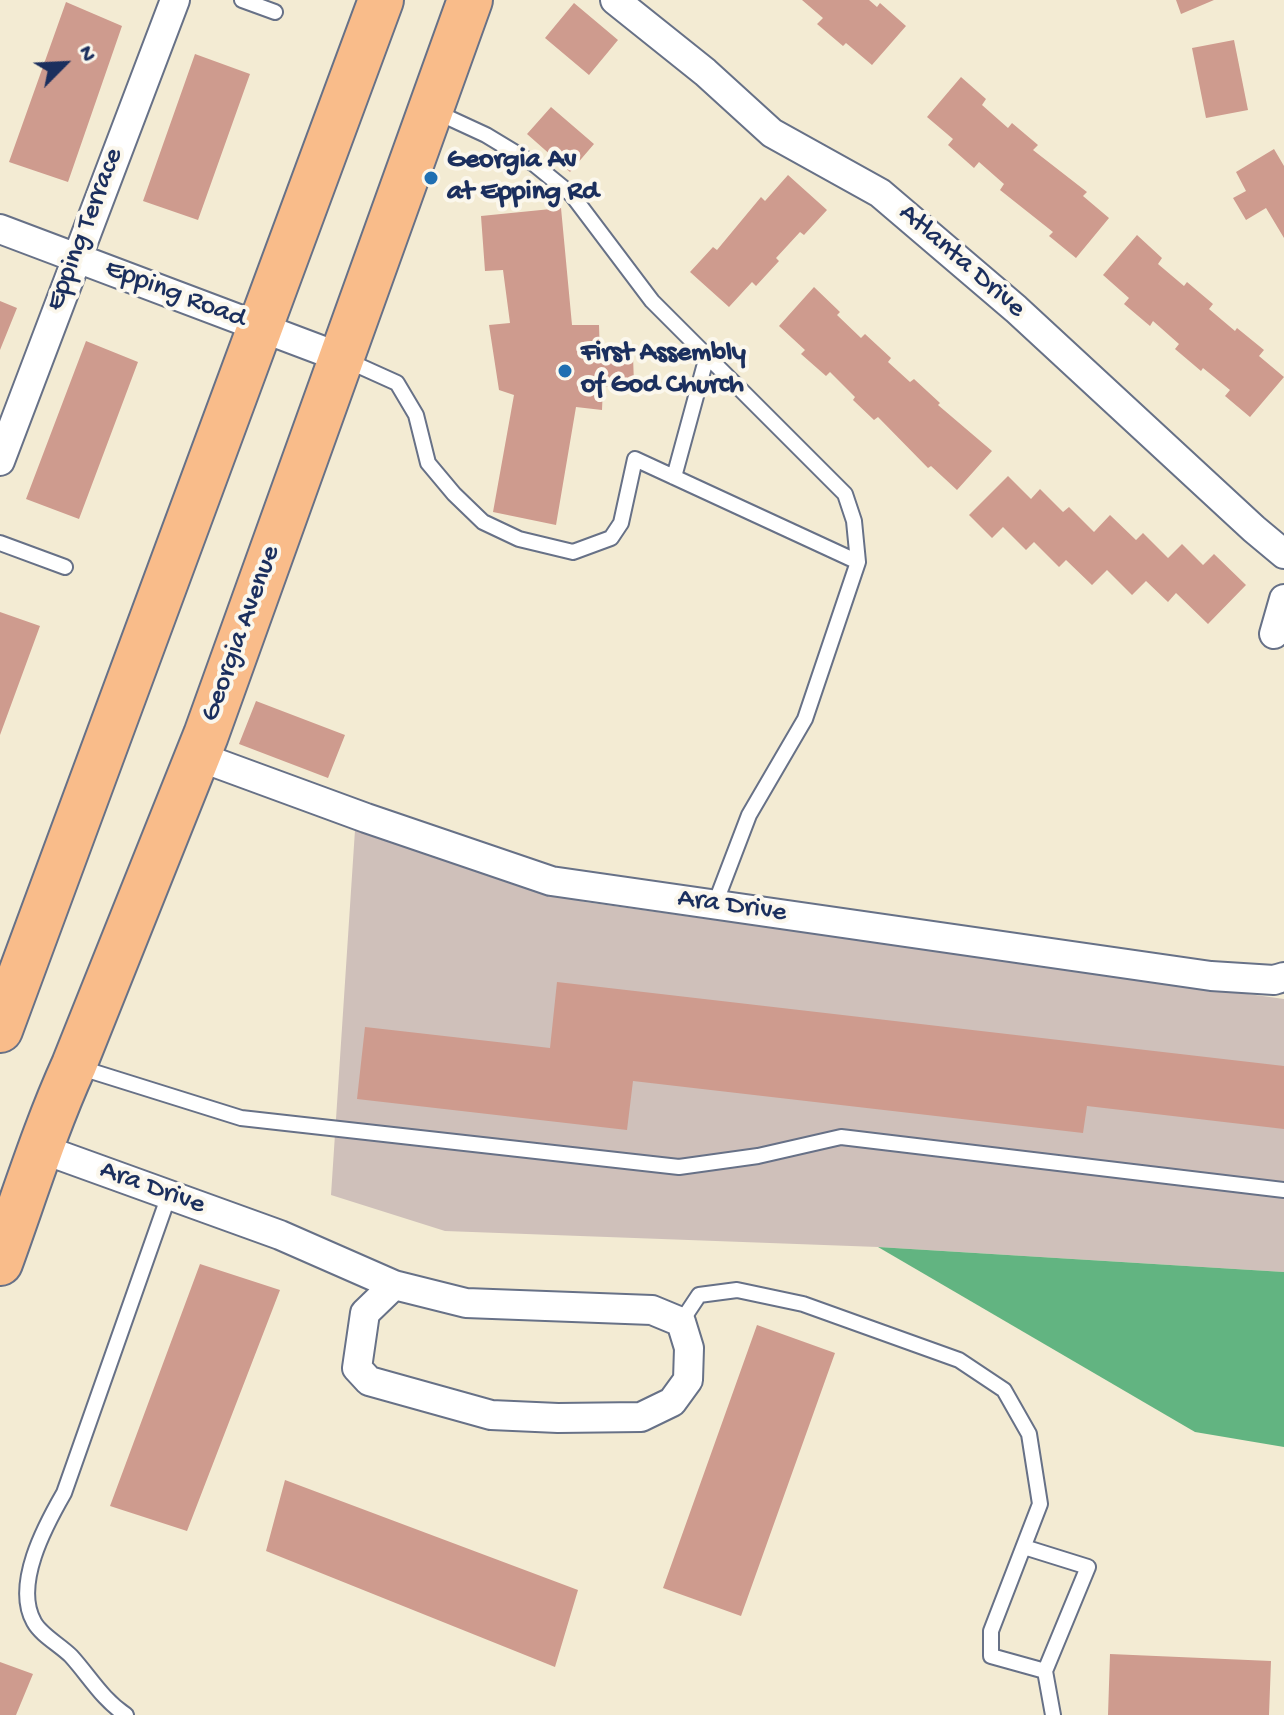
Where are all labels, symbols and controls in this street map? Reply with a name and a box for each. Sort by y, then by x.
north arrow [24,24,104,104]
text: N [71,42,101,66]
street label: Epping Terrace [40,144,132,316]
place label: Georgia Av at Epping Rd [447,145,599,211]
marker: Georgia Av at Epping Rd [422,169,440,187]
street label: Atlanta Drive [891,198,1031,326]
street label: Epping Road [100,253,250,337]
place label: First Assembly of God Church [581,338,746,404]
marker: First Assembly of God Church [556,362,574,380]
street label: Georgia Avenue [195,541,289,727]
street label: Ara Drive [675,883,789,931]
street label: Ara Drive [95,1154,209,1224]

